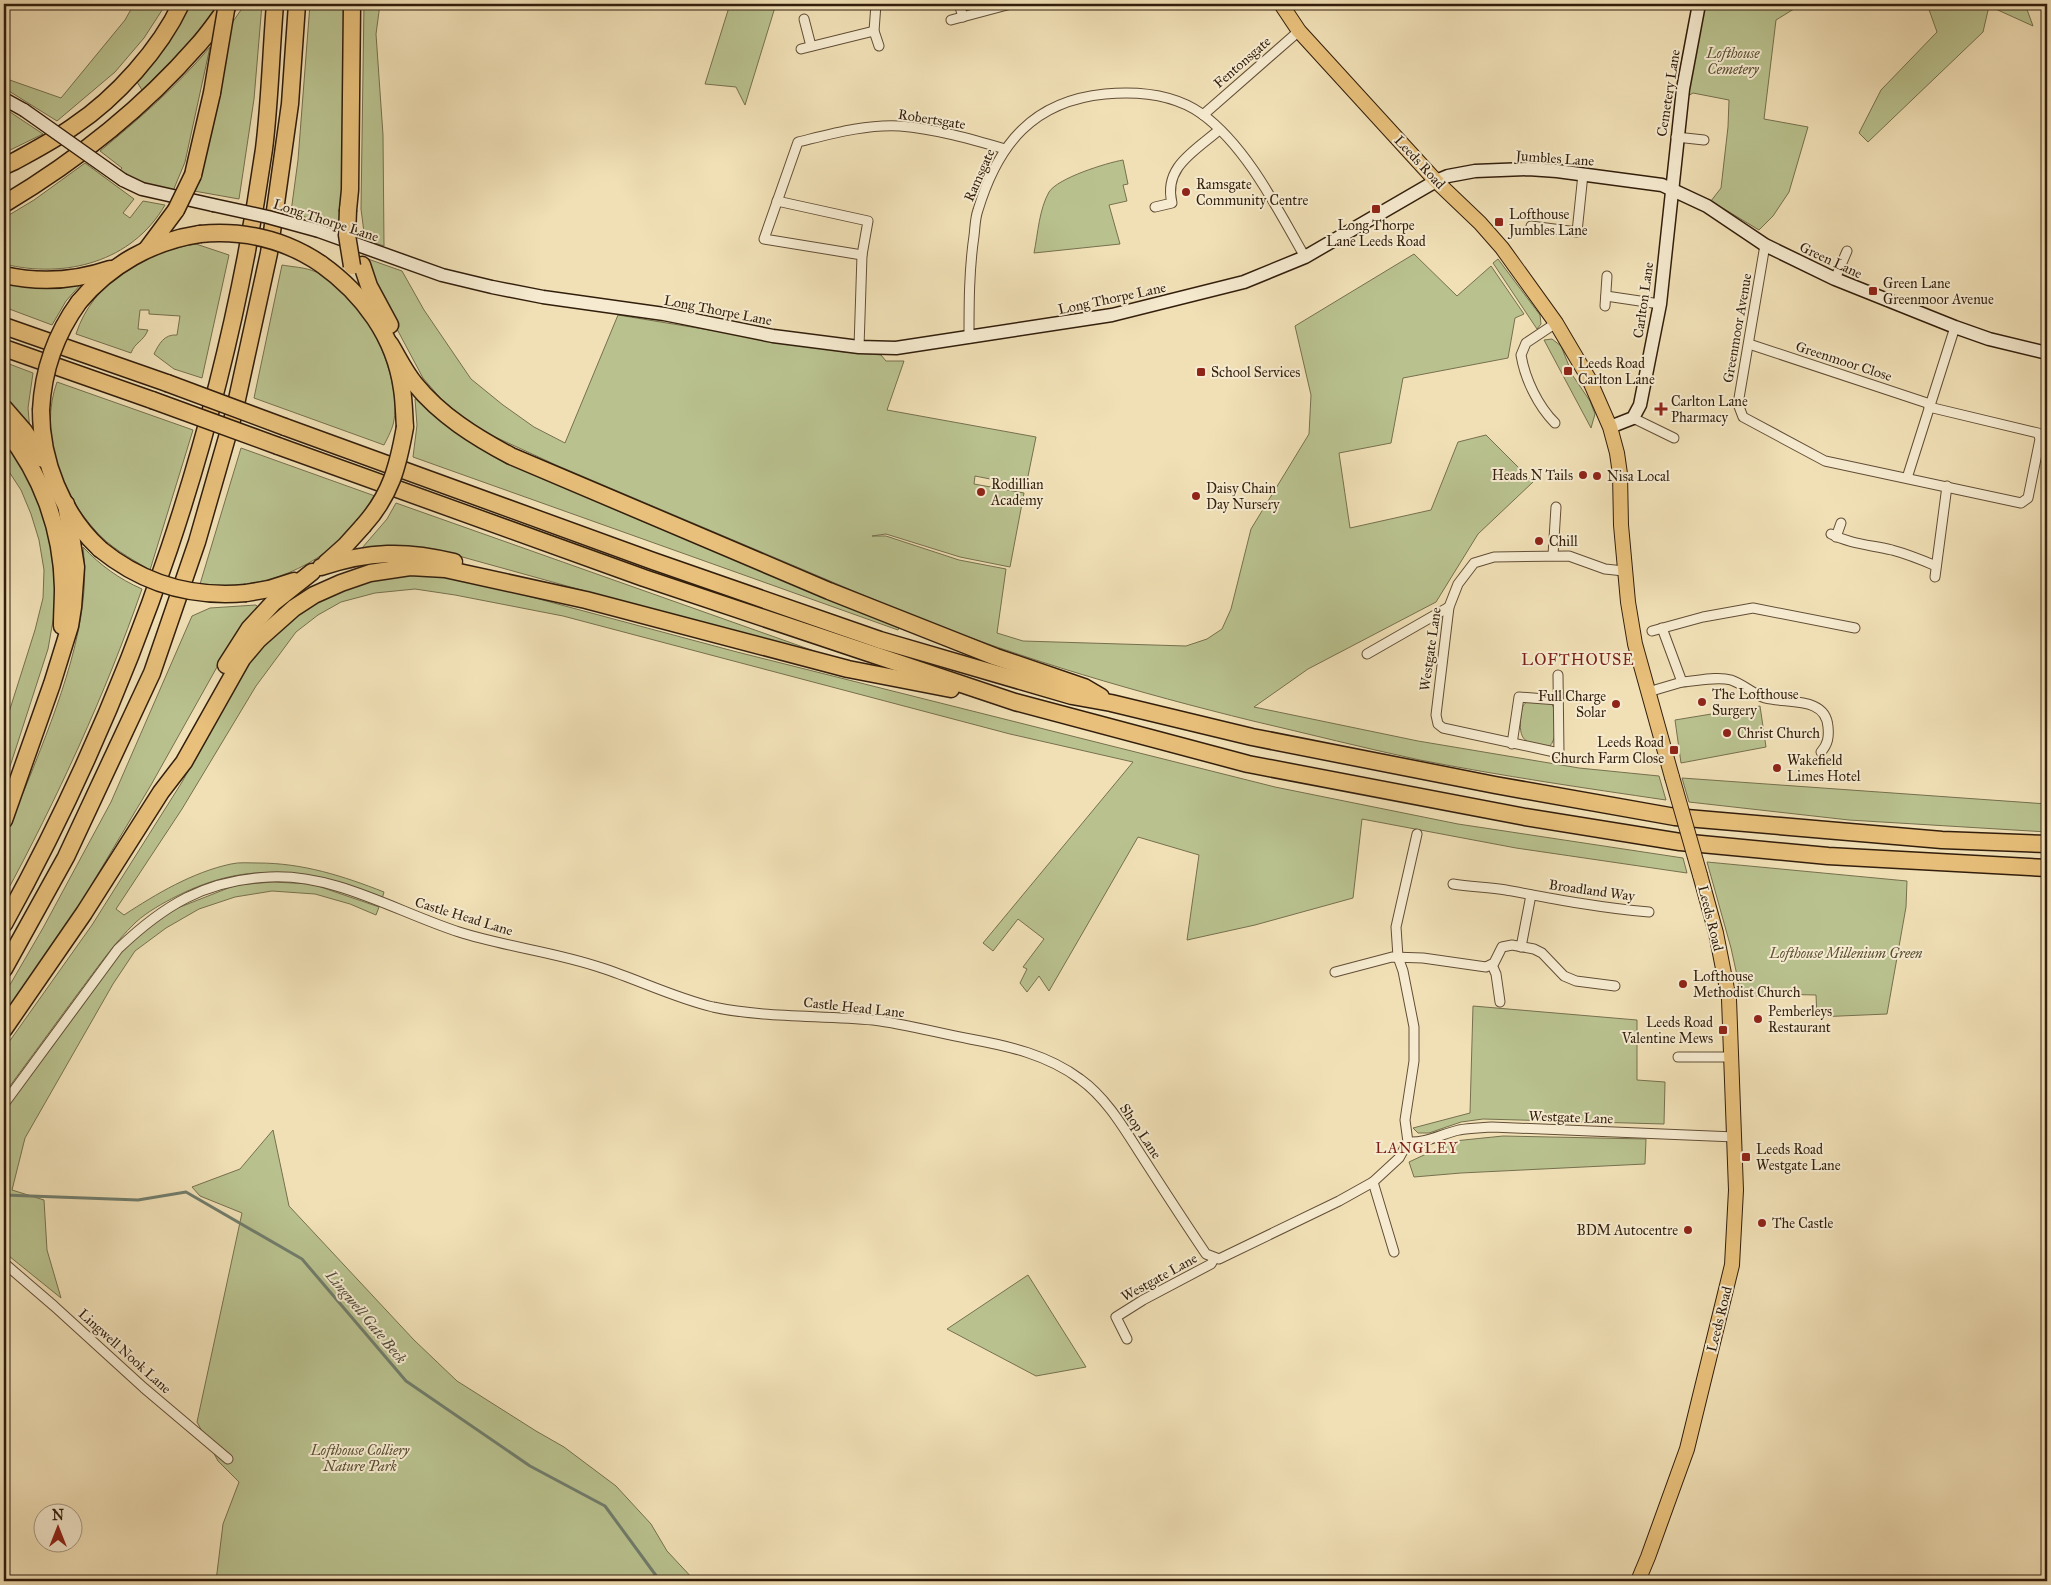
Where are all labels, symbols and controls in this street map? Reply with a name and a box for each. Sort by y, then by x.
street label: Fentonsgate [1210,33,1275,92]
park label: Lofthouse Cemetery [1705,45,1760,78]
street label: Cemetery Lane [1653,48,1684,138]
street label: Robertsgate [897,106,967,133]
street label: Leeds Road [1391,132,1449,193]
street label: Ramsgate [960,146,999,204]
street label: Jumbles Lane [1513,147,1595,171]
place label: Ramsgate Community Centre [1196,176,1308,209]
marker: Ramsgate Community Centre [1180,186,1192,198]
street label: Long Thorpe Lane [271,195,381,246]
marker: Long Thorpe Lane Leeds Road [1370,203,1382,215]
place label: Lofthouse Jumbles Lane [1507,206,1588,240]
marker: Lofthouse Jumbles Lane [1493,216,1505,228]
place label: Long Thorpe Lane Leeds Road [1326,217,1426,250]
street label: Green Lane [1797,239,1865,282]
street label: Carlton Lane [1630,261,1657,339]
street label: Greenmoor Avenue [1719,272,1756,384]
place label: Green Lane Greenmoor Avenue [1883,275,1994,308]
street label: Long Thorpe Lane [1057,279,1168,318]
marker: Green Lane Greenmoor Avenue [1867,285,1879,297]
street label: Long Thorpe Lane [662,292,774,329]
street label: Greenmoor Close [1794,338,1894,385]
place label: Leeds Road Carlton Lane [1578,355,1655,388]
place label: School Services [1211,364,1300,381]
marker: Leeds Road Carlton Lane [1562,365,1574,377]
marker: School Services [1195,366,1207,378]
place label: Carlton Lane Pharmacy [1671,393,1748,426]
marker: Carlton Lane Pharmacy [1655,403,1667,415]
place label: Heads N Tails [1492,467,1573,484]
place label: Nisa Local [1607,468,1670,485]
marker: Heads N Tails [1577,469,1589,481]
marker: Nisa Local [1591,470,1603,482]
place label: Rodillian Academy [990,476,1044,509]
place label: Daisy Chain Day Nursery [1206,480,1280,513]
marker: Rodillian Academy [975,486,987,498]
marker: Daisy Chain Day Nursery [1190,490,1202,502]
place label: Chill [1549,533,1578,550]
marker: Chill [1533,535,1545,547]
street label: Westgate Lane [1416,606,1445,692]
district label: LOFTHOUSE [1521,650,1635,669]
place label: The Lofthouse Surgery [1712,686,1799,719]
place label: Full Charge Solar [1538,688,1607,721]
marker: The Lofthouse Surgery [1696,696,1708,708]
marker: Full Charge Solar [1610,698,1622,710]
place label: Christ Church [1737,725,1820,742]
marker: Christ Church [1721,727,1733,739]
place label: Leeds Road Church Farm Close [1551,734,1664,767]
marker: Leeds Road Church Farm Close [1668,744,1680,756]
place label: Wakefield Limes Hotel [1787,752,1861,785]
marker: Wakefield Limes Hotel [1771,762,1783,774]
street label: Broadland Way [1548,876,1636,905]
street label: Leeds Road [1694,884,1727,953]
street label: Castle Head Lane [413,894,515,939]
park label: Lofthouse Millenium Green [1769,945,1923,962]
place label: Lofthouse Methodist Church [1693,968,1801,1001]
marker: Lofthouse Methodist Church [1677,978,1689,990]
street label: Castle Head Lane [803,994,905,1021]
place label: Pemberleys Restaurant [1768,1003,1832,1036]
marker: Pemberleys Restaurant [1752,1013,1764,1025]
place label: Leeds Road Valentine Mews [1621,1014,1713,1047]
marker: Leeds Road Valentine Mews [1717,1024,1729,1036]
street label: Shop Lane [1116,1101,1165,1162]
street label: Westgate Lane [1528,1108,1614,1127]
district label: LANGLEY [1375,1139,1459,1157]
place label: Leeds Road Westgate Lane [1756,1141,1841,1174]
marker: Leeds Road Westgate Lane [1740,1151,1752,1163]
place label: The Castle [1772,1215,1833,1232]
marker: The Castle [1756,1217,1768,1229]
place label: BDM Autocentre [1577,1222,1678,1239]
marker: BDM Autocentre [1682,1224,1694,1236]
street label: Westgate Lane [1118,1249,1200,1305]
water label: Lingwell Gate Beck [321,1266,410,1367]
street label: Leeds Road [1703,1285,1736,1354]
street label: Lingwell Nook Lane [75,1305,175,1398]
park label: Lofthouse Colliery Nature Park [310,1442,410,1475]
north arrow [32,1502,82,1552]
text: N [52,1507,64,1524]

